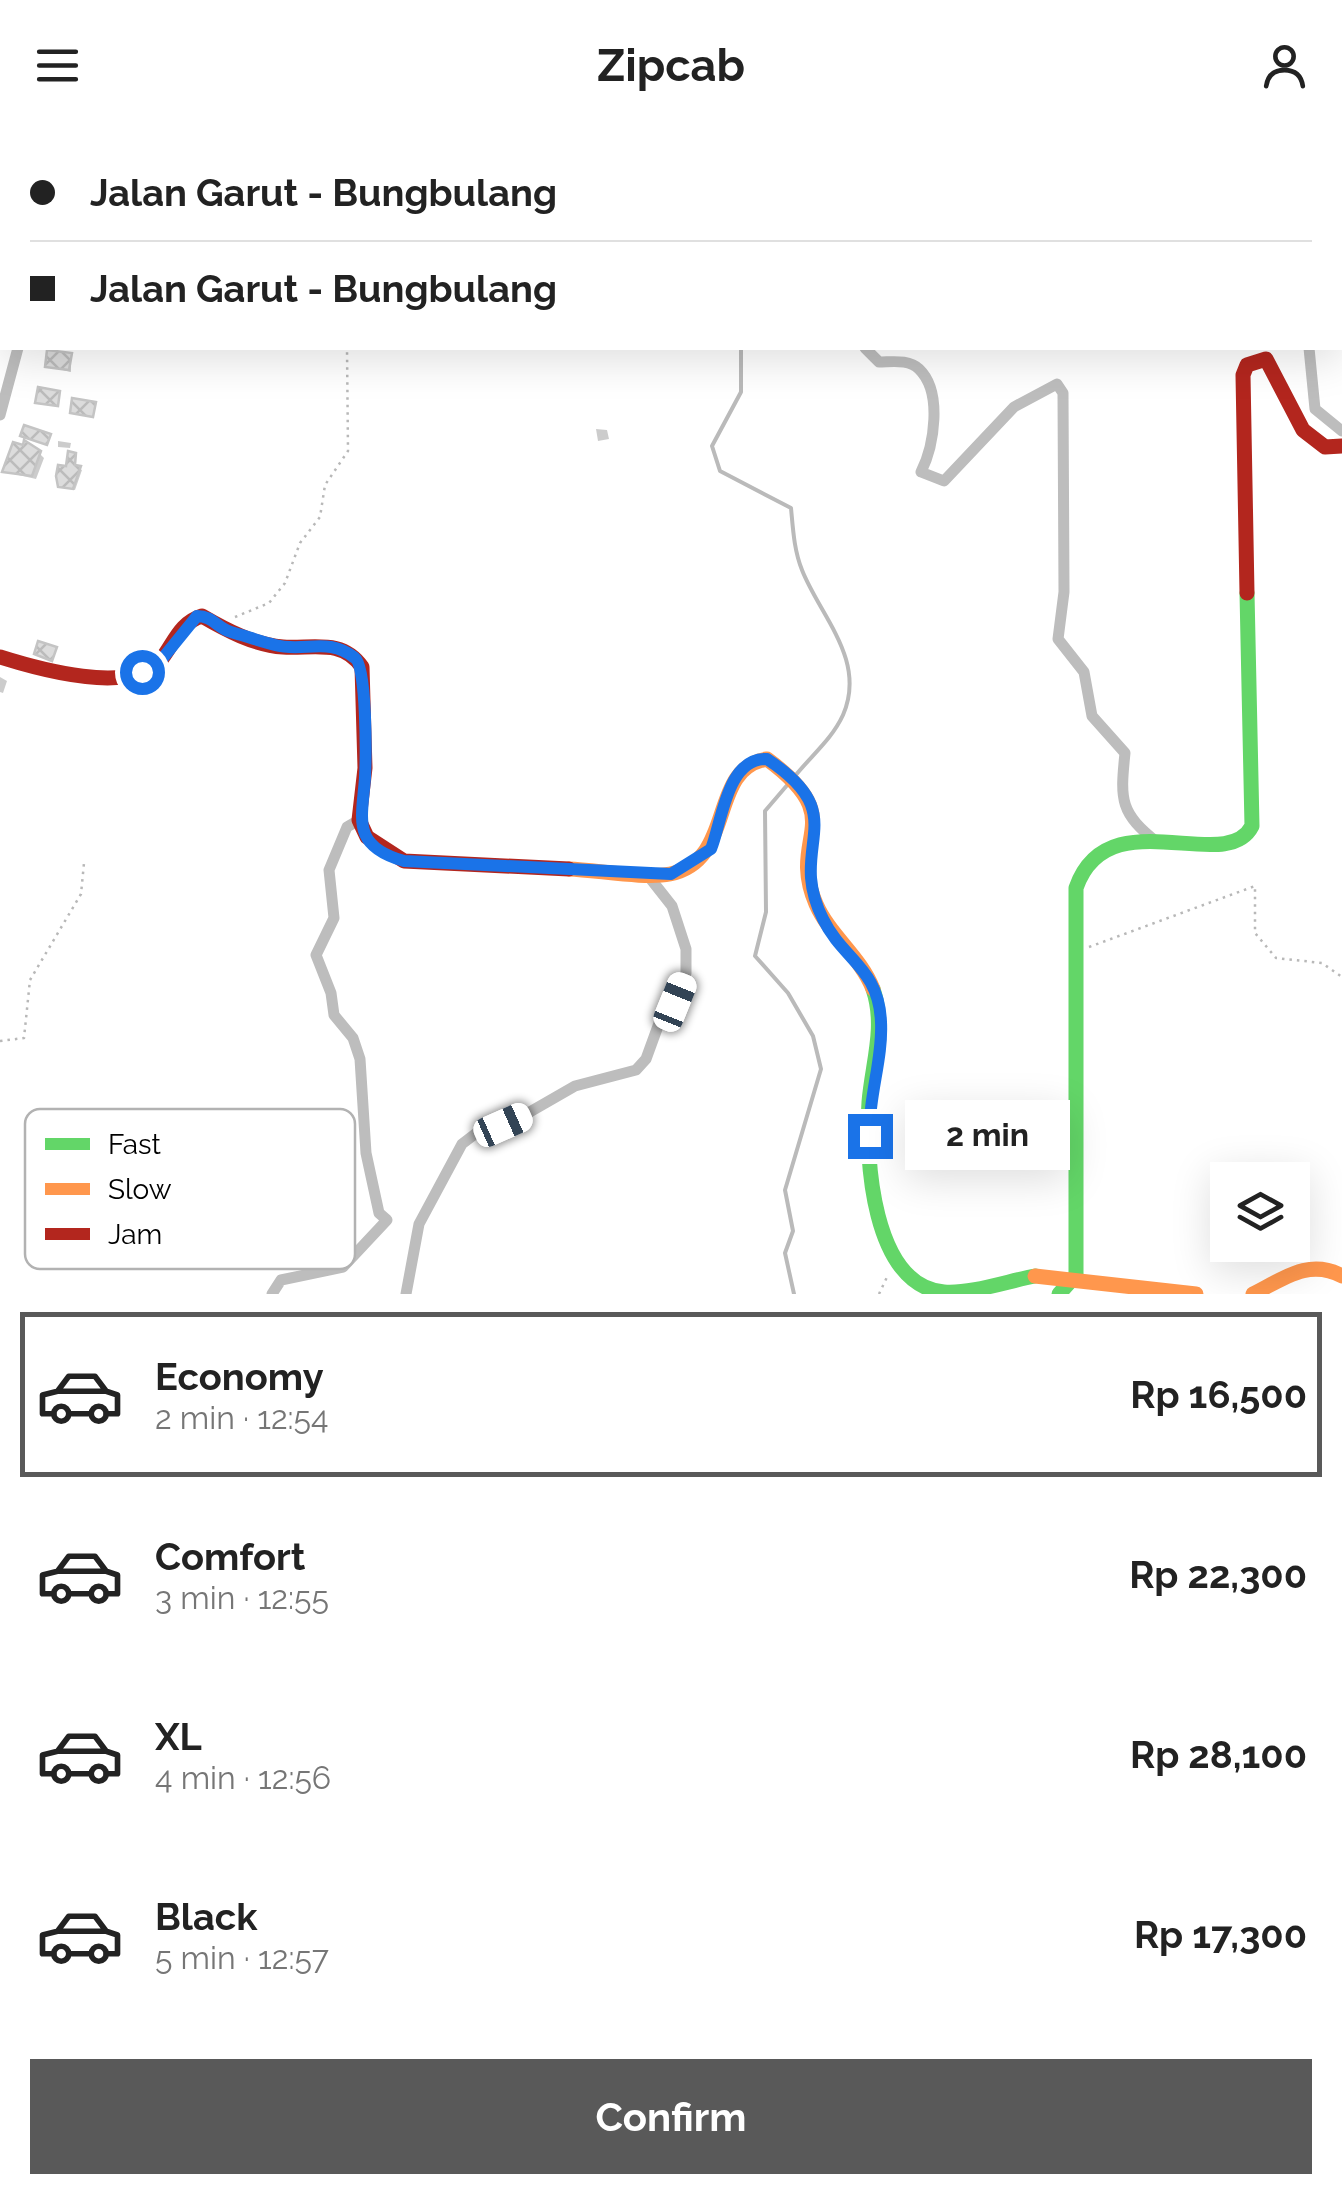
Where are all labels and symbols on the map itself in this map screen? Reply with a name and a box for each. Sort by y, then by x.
route start [120,650,165,695]
car [650,969,700,1035]
car [469,1099,537,1151]
callout: 2 min [905,1101,1070,1171]
legend [25,1109,355,1269]
route end [848,1114,893,1159]
text: Fast [108,1128,161,1161]
text: Slow [108,1173,172,1206]
text: Jam [108,1218,162,1251]

